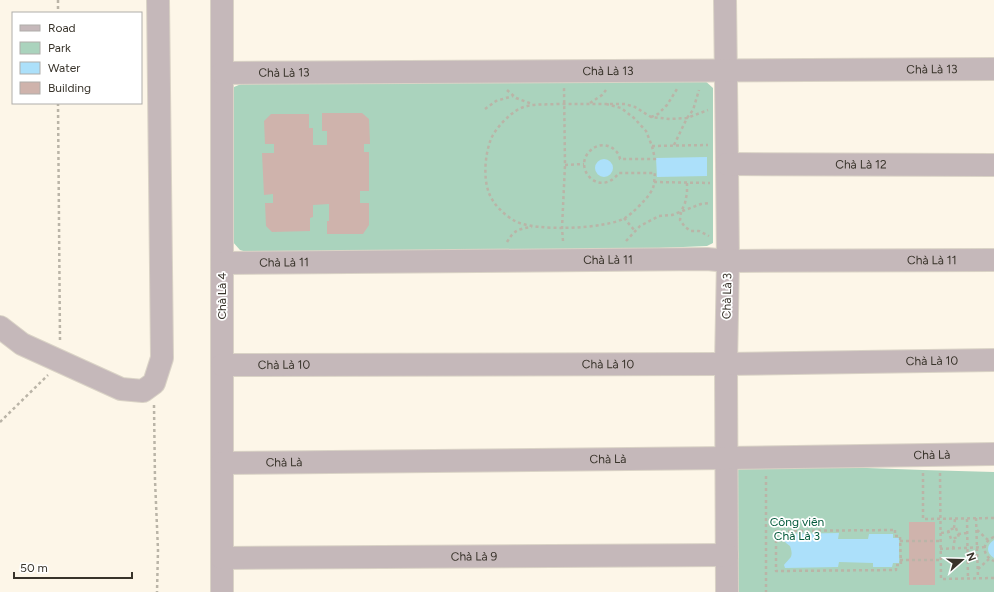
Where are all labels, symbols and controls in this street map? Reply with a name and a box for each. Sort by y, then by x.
legend [12,12,142,104]
text: Road [48,21,76,35]
text: Park [48,41,71,55]
text: Water [48,61,80,75]
street label: Chà Là 13 [906,62,958,76]
street label: Chà Là 13 [582,64,634,78]
street label: Chà Là 13 [258,66,310,80]
text: Building [48,81,91,95]
street label: Chà Là 12 [835,157,887,172]
street label: Chà Là 11 [583,253,633,267]
street label: Chà Là 11 [907,253,957,267]
street label: Chà Là 11 [259,255,309,270]
street label: Chà Là 4 [215,272,229,320]
street label: Chà Là 3 [720,273,734,319]
street label: Chà Là 10 [906,354,959,368]
street label: Chà Là 10 [582,357,635,371]
street label: Chà Là 10 [258,358,311,372]
street label: Chà Là [913,448,950,462]
street label: Chà Là [590,452,626,466]
street label: Chà Là [266,455,302,470]
park label: Công viên Chà Là 3 [770,515,825,543]
north arrow [942,540,982,580]
street label: Chà Là 9 [451,549,498,564]
text: N [963,551,978,563]
scale bar [14,554,132,580]
text: 50 m [20,561,48,575]

